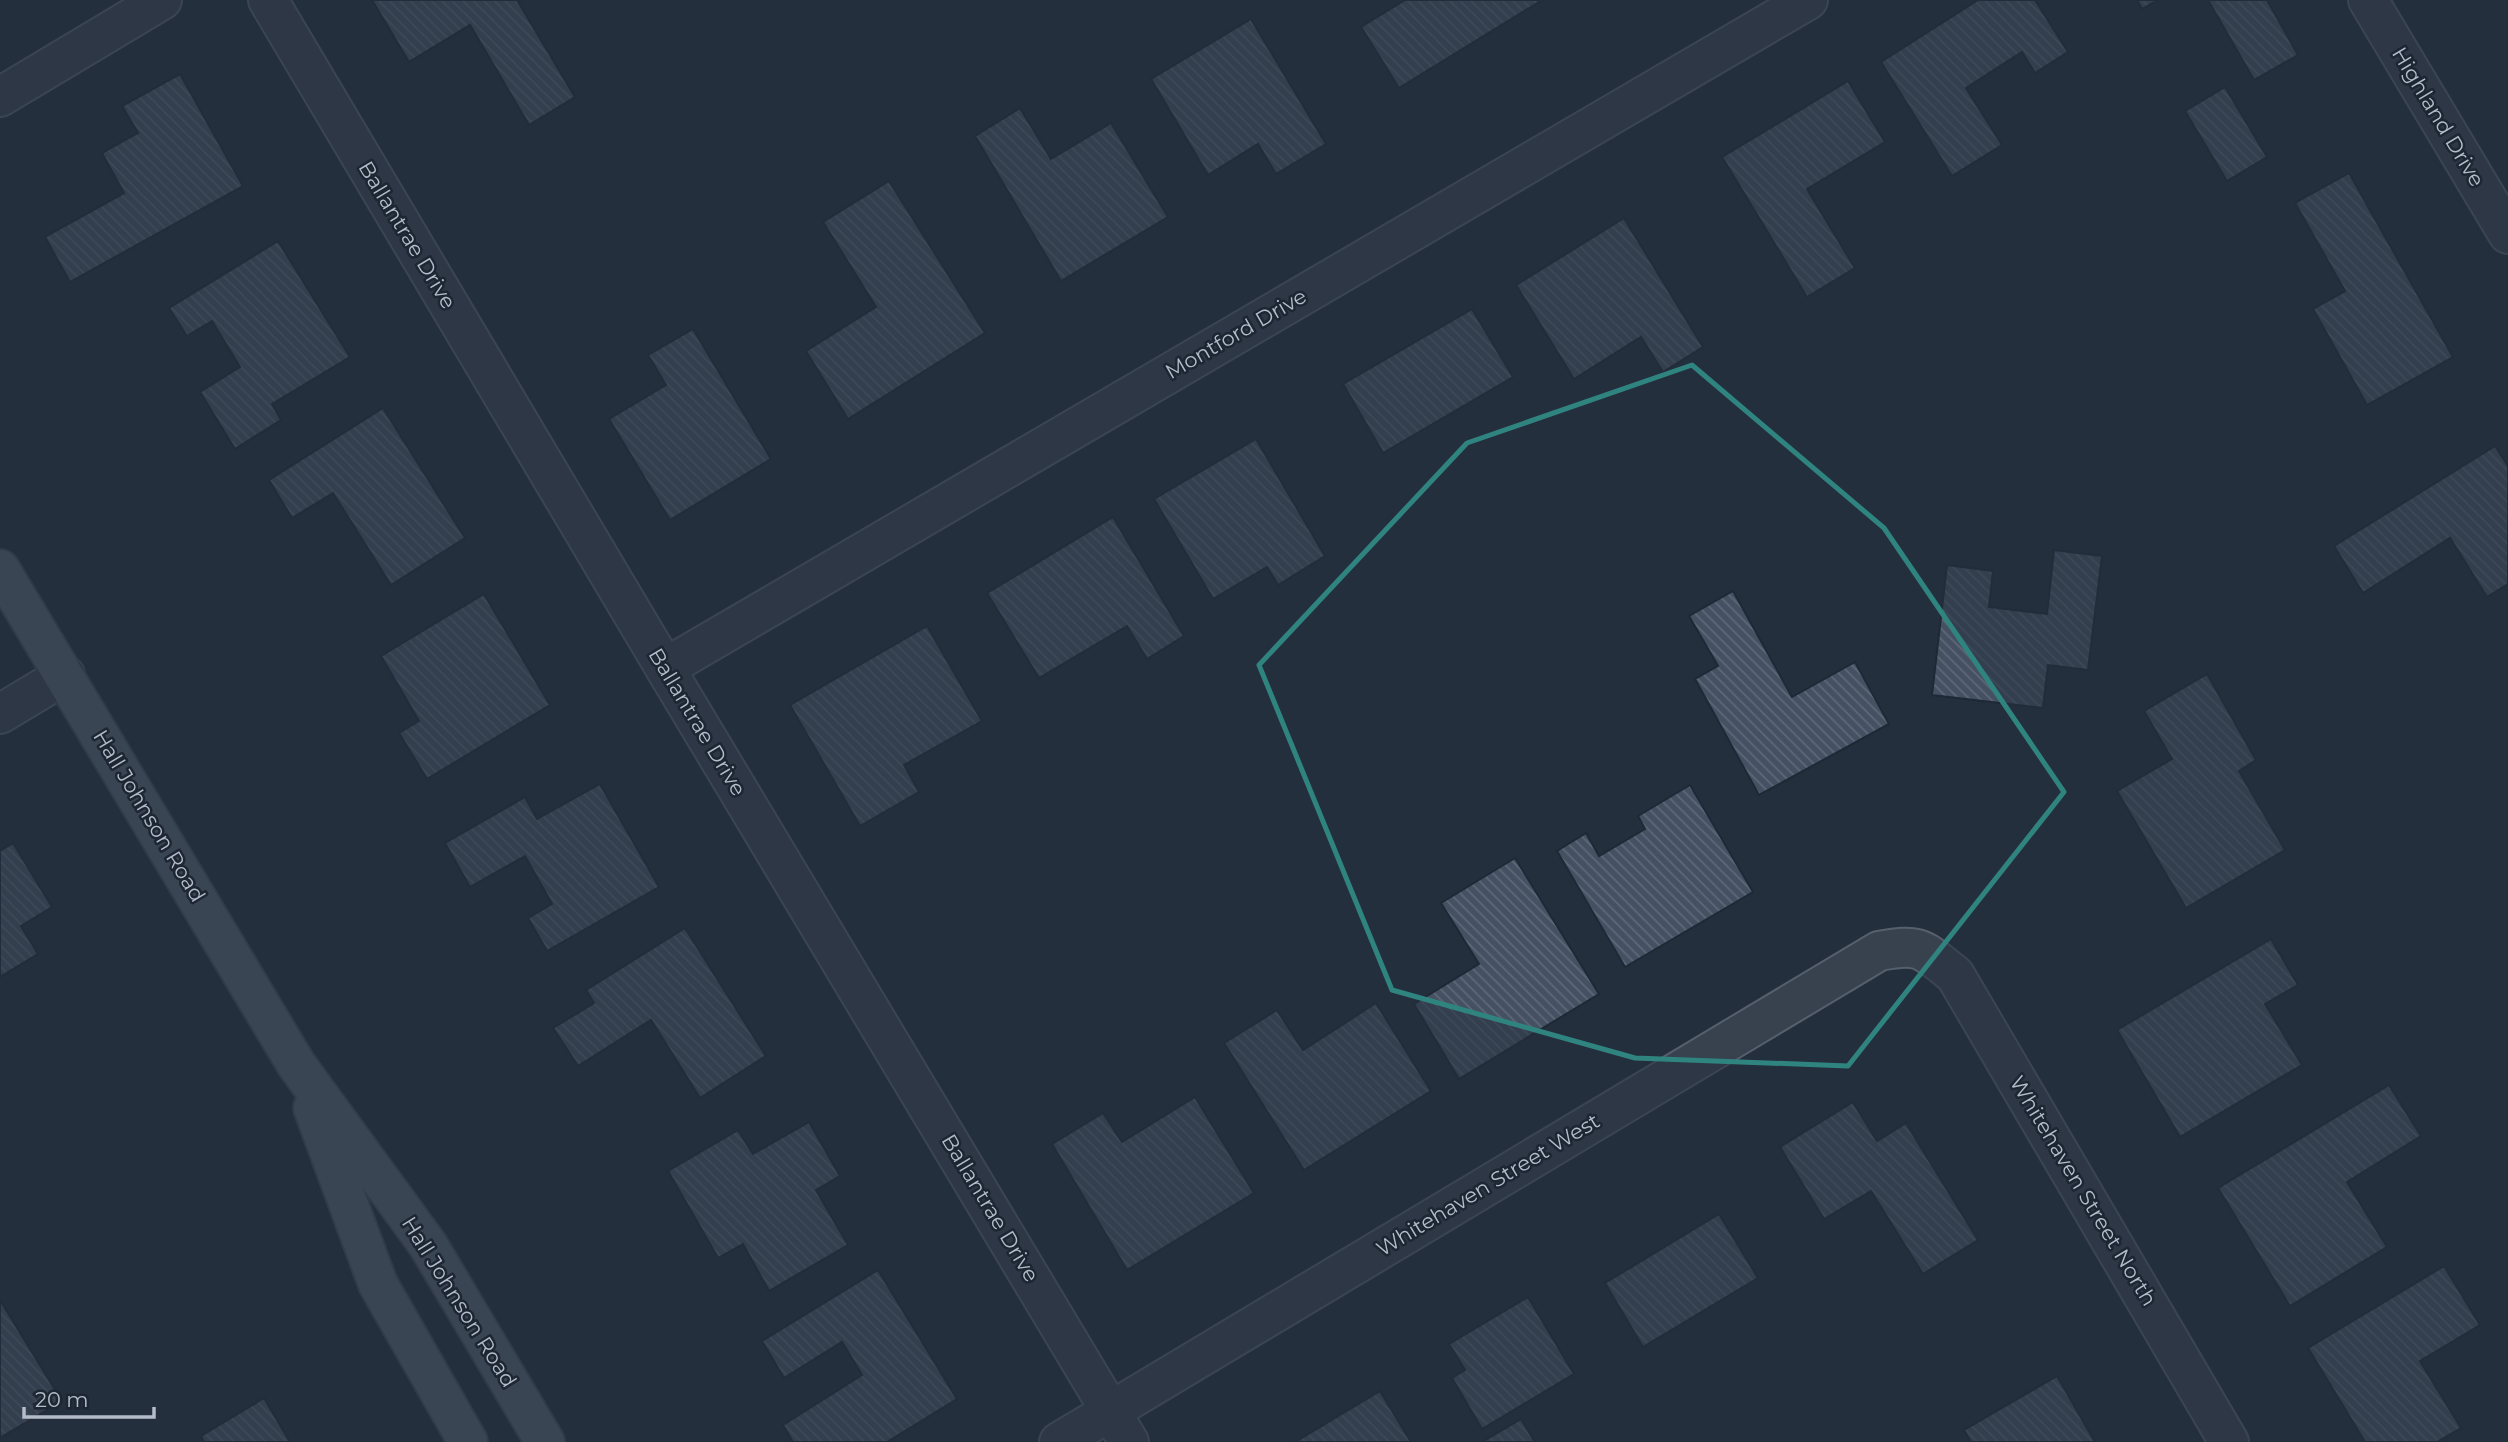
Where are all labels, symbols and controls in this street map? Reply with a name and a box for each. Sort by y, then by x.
street label: Highland Drive [2387,42,2490,191]
street label: Ballantrae Drive [354,156,461,313]
street label: Montford Drive [1161,283,1311,384]
street label: Ballantrae Drive [644,643,751,800]
street label: Hall Johnson Road [88,725,211,906]
street label: Whitehaven Street North [2005,1071,2162,1310]
street label: Whitehaven Street West [1372,1108,1604,1261]
street label: Ballantrae Drive [937,1129,1044,1286]
street label: Hall Johnson Road [397,1212,522,1392]
scale bar [24,1376,154,1420]
text: 20 m [35,1387,89,1412]

